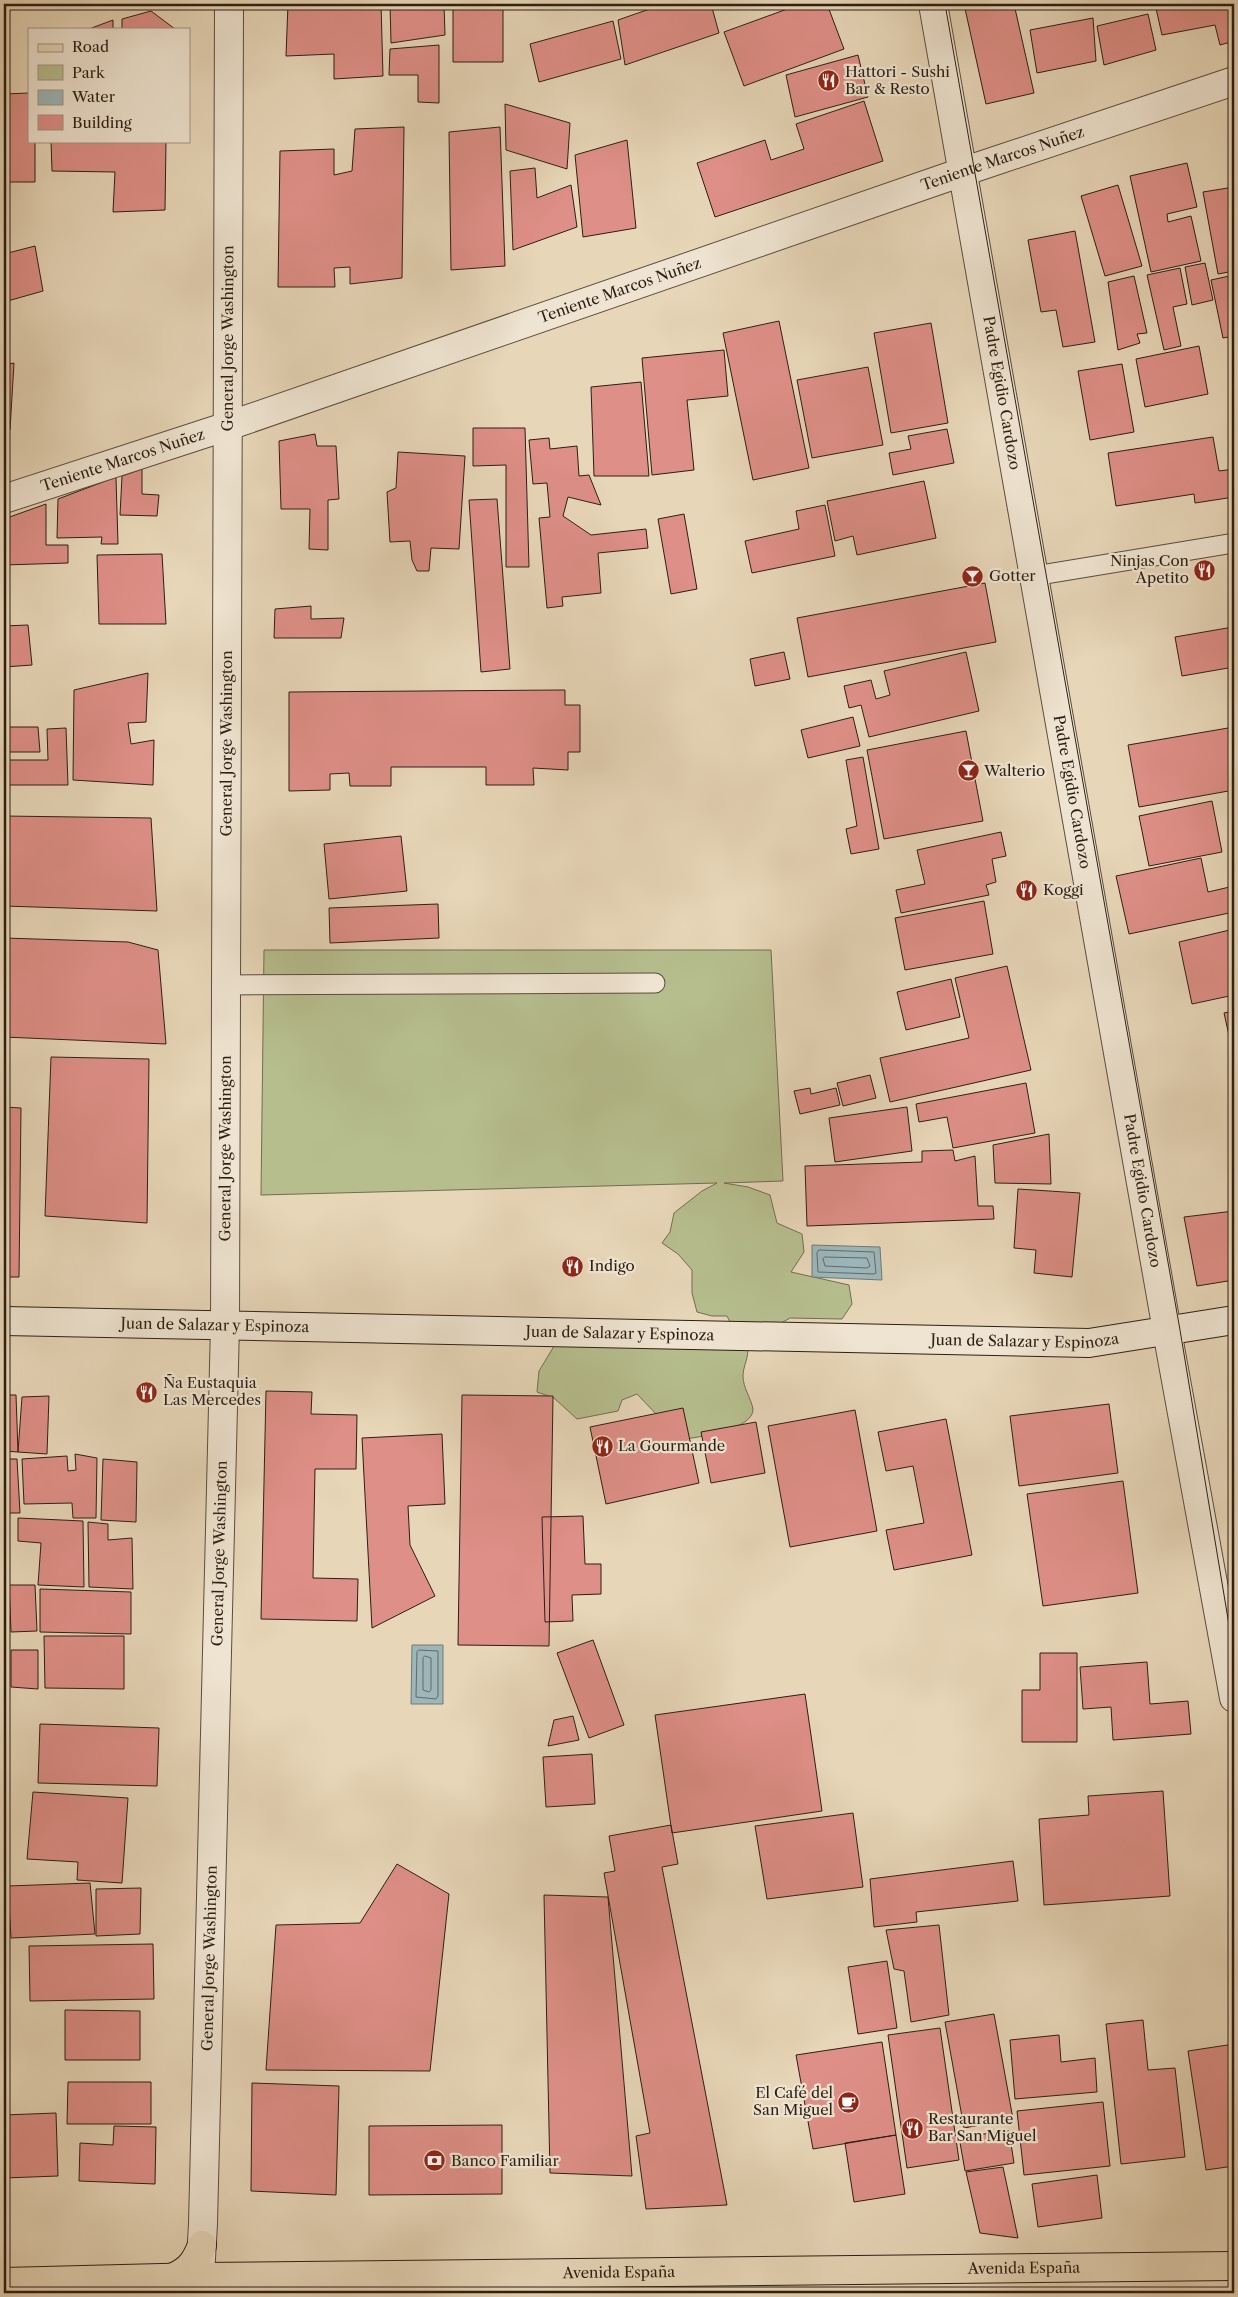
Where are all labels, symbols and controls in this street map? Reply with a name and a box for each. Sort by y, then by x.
legend [28,28,190,142]
text: Road [72,37,109,56]
place label: Hattori - Sushi Bar & Resto [845,62,950,98]
text: Park [72,63,106,82]
restaurant icon: Hattori - Sushi Bar & Resto [817,69,841,93]
text: Water [71,87,116,106]
text: Building [72,113,132,132]
street label: Teniente Marcos Nuñez [918,122,1087,195]
street label: General Jorge Washington [218,245,237,431]
street label: Teniente Marcos Nuñez [536,253,704,327]
street label: Padre Egidio Cardozo [979,315,1025,471]
street label: Teniente Marcos Nuñez [38,424,207,495]
place label: Ninjas Con Apetito [1110,551,1190,587]
restaurant icon: Ninjas Con Apetito [1193,558,1217,582]
bar icon: Gotter [961,564,985,588]
place label: Gotter [989,566,1036,585]
street label: General Jorge Washington [216,650,236,836]
street label: Padre Egidio Cardozo [1050,713,1095,870]
bar icon: Walterio [956,759,980,783]
place label: Walterio [983,761,1045,780]
restaurant icon: Koggi [1015,878,1039,902]
place label: Koggi [1043,880,1084,899]
street label: General Jorge Washington [215,1055,235,1241]
street label: Padre Egidio Cardozo [1120,1112,1166,1269]
restaurant icon: Indigo [561,1254,585,1278]
place label: Indigo [589,1256,635,1275]
street label: Juan de Salazar y Espinoza [118,1313,310,1336]
street label: Juan de Salazar y Espinoza [523,1322,714,1344]
street label: Juan de Salazar y Espinoza [928,1328,1120,1353]
place label: Ña Eustaquia Las Mercedes [163,1373,261,1409]
restaurant icon: Ña Eustaquia Las Mercedes [135,1380,159,1404]
restaurant icon: La Gourmande [590,1434,614,1458]
place label: La Gourmande [618,1436,725,1455]
street label: General Jorge Washington [207,1460,231,1646]
street label: General Jorge Washington [197,1864,221,2051]
place label: El Café del San Miguel [753,2083,834,2119]
cafe icon: El Café del San Miguel [837,2090,861,2114]
place label: Restaurante Bar San Miguel [928,2109,1037,2145]
restaurant icon: Restaurante Bar San Miguel [900,2116,924,2140]
bank icon: Banco Familiar [423,2149,447,2173]
place label: Banco Familiar [451,2151,559,2170]
street label: Avenida España [967,2258,1080,2278]
street label: Avenida España [562,2262,675,2282]

